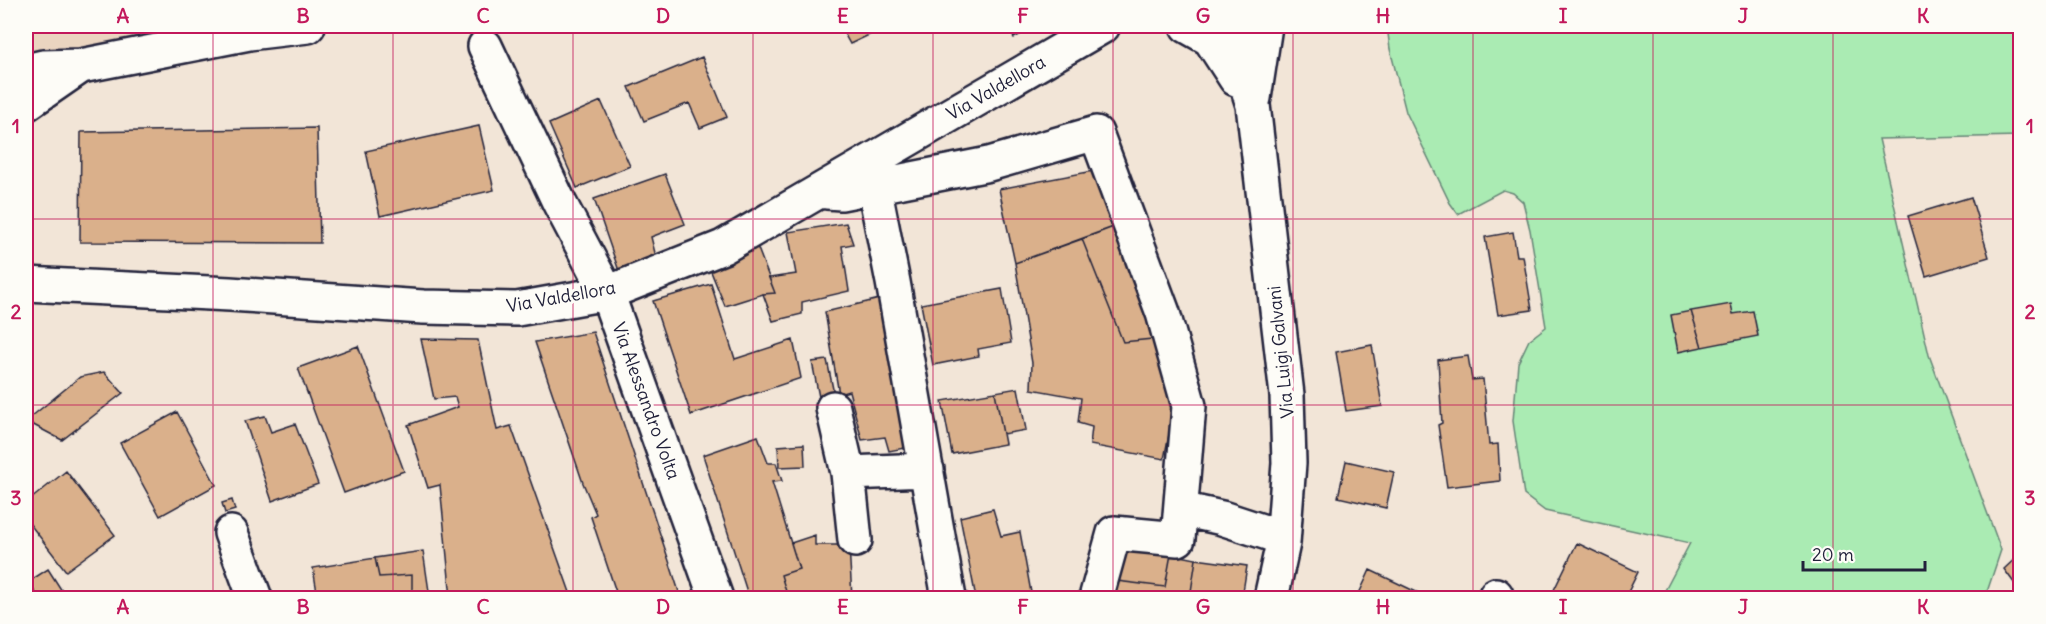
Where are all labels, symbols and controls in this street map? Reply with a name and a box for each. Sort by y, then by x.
text: A [117,3,130,28]
text: B [296,3,310,28]
text: C [476,3,490,28]
text: D [656,3,670,28]
text: E [837,3,849,28]
text: F [1017,3,1029,28]
text: G [1196,3,1210,28]
text: H [1376,3,1390,28]
text: I [1559,3,1568,28]
text: J [1738,3,1749,28]
text: K [1917,3,1930,28]
street label: Via Valdellora [942,50,1049,125]
text: 1 [12,113,20,138]
text: 1 [2026,113,2034,138]
street label: Via Valdellora [505,276,617,317]
street label: Via Luigi Galvani [1262,285,1299,419]
text: 2 [11,299,22,324]
text: 2 [2025,299,2036,324]
street label: Via Alessandro Volta [607,319,686,482]
text: 3 [10,485,22,510]
text: 3 [2024,485,2036,510]
scale bar [1803,534,1924,572]
text: 20 m [1812,543,1854,566]
text: A [117,594,130,619]
text: B [296,594,310,619]
text: C [476,594,490,619]
text: D [656,594,670,619]
text: E [837,594,849,619]
text: F [1017,594,1029,619]
text: G [1196,594,1210,619]
text: H [1376,594,1390,619]
text: I [1559,594,1568,619]
text: J [1738,594,1749,619]
text: K [1917,594,1930,619]

